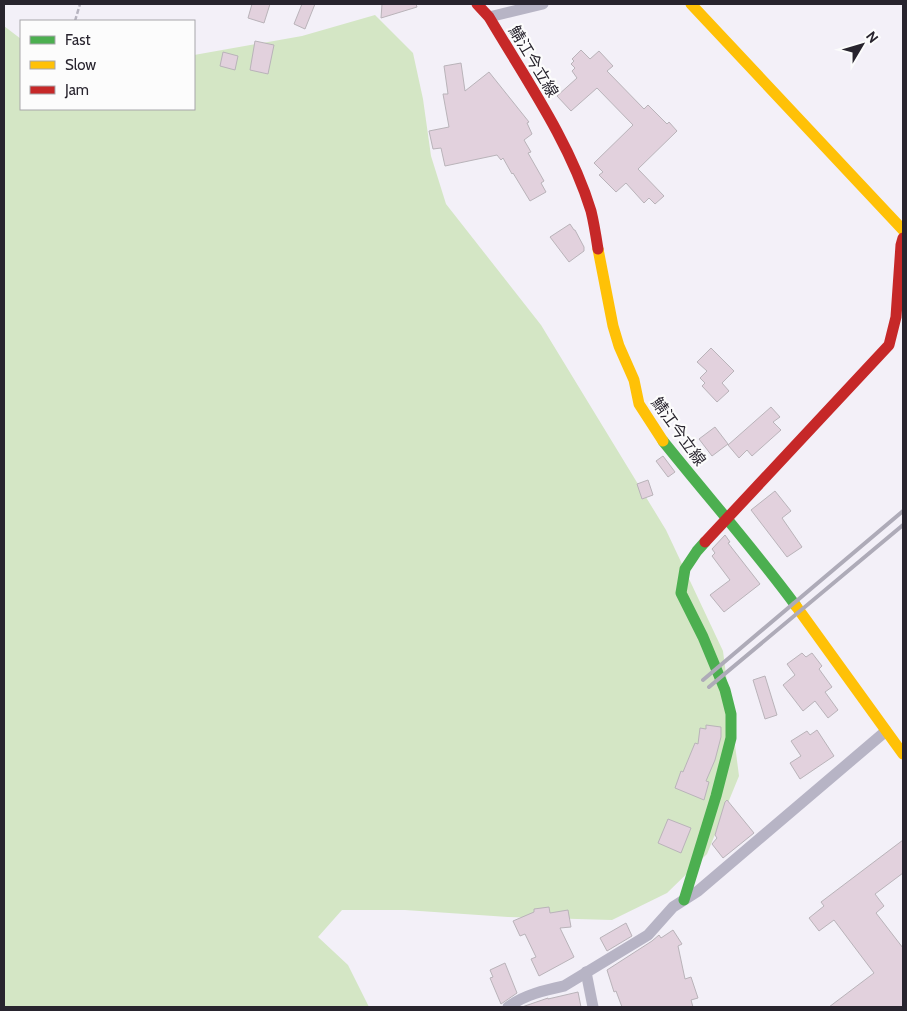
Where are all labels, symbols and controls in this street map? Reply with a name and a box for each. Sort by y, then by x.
legend [20,20,195,110]
north arrow [837,20,887,70]
street label: 鯖江今立線 [505,22,562,100]
text: N [862,28,882,46]
text: Fast [65,31,90,49]
text: Slow [65,56,96,74]
text: Jam [64,81,89,99]
street label: 鯖江今立線 [647,393,710,469]

